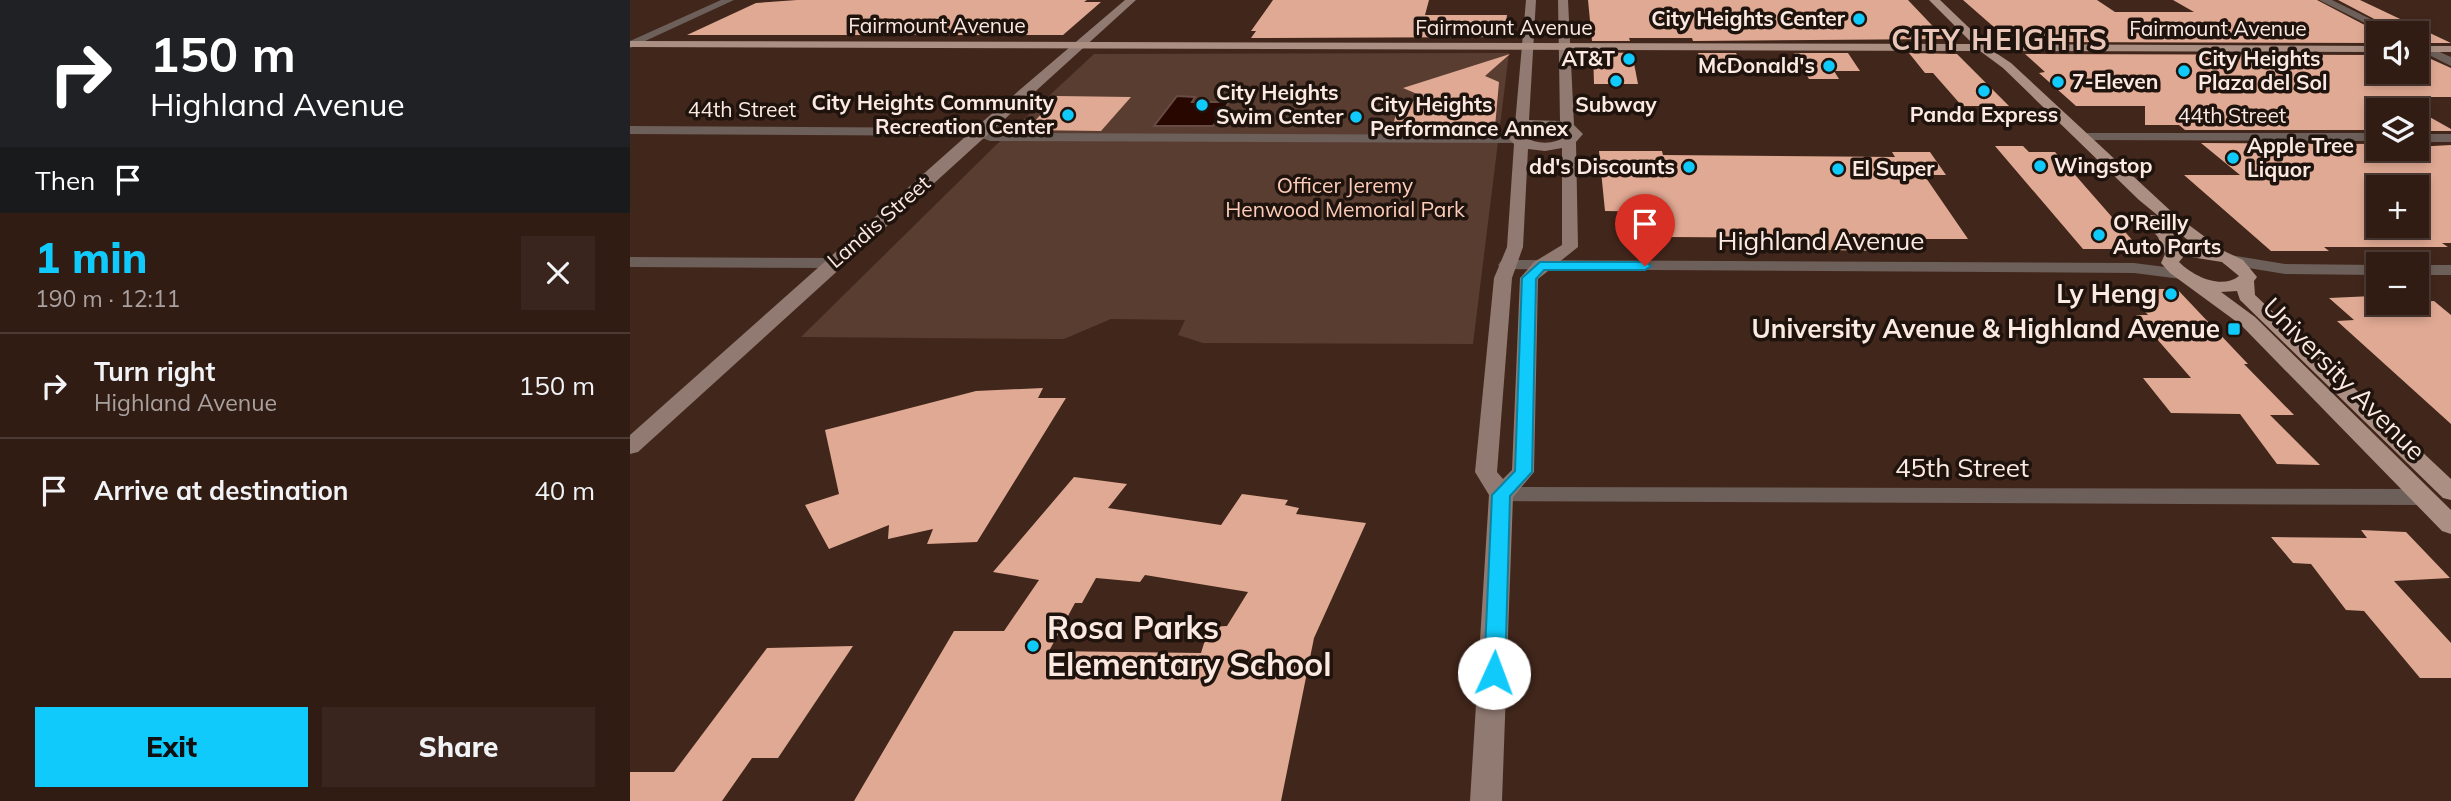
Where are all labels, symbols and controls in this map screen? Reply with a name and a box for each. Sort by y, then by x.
place label: City Heights Center [1651,5,1846,31]
marker: City Heights Center [1851,11,1867,27]
street label: Fairmount Avenue [848,12,1026,38]
street label: Fairmount Avenue [1415,14,1593,40]
street label: Fairmount Avenue [2129,15,2307,41]
map controls [2366,21,2429,315]
button: sound [2366,21,2429,84]
district label: CITY HEIGHTS [1891,22,2109,57]
text: 150 m [150,23,296,84]
icon: right [35,28,126,119]
place label: AT&T [1561,45,1615,71]
place label: City Heights Plaza del Sol [2198,45,2327,95]
marker: AT&T [1621,51,1637,67]
place label: McDonald's [1698,52,1815,78]
marker: McDonald's [1821,58,1837,74]
marker: City Heights Plaza del Sol [2176,63,2192,79]
place label: 7-Eleven [2072,68,2159,94]
marker: Subway [1608,73,1624,89]
marker: 7-Eleven [2050,74,2066,90]
place label: City Heights Swim Center [1216,79,1344,129]
marker: Panda Express [1976,83,1992,99]
text: Highland Avenue [150,84,405,124]
place label: City Heights Community Recreation Center [812,89,1055,139]
place label: City Heights Performance Annex [1370,91,1569,141]
place label: Subway [1575,91,1657,117]
street label: 44th Street [688,96,796,122]
marker: City Heights Swim Center [1194,97,1210,113]
button: layers [2366,98,2429,161]
place label: Panda Express [1910,101,2058,127]
street label: 44th Street [2178,102,2286,128]
marker: City Heights Community Recreation Center [1060,107,1076,123]
marker: City Heights Performance Annex [1348,109,1364,125]
place label: Apple Tree Liquor [2247,132,2354,182]
marker: Apple Tree Liquor [2225,150,2241,166]
place label: Wingstop [2054,152,2152,178]
place label: dd's Discounts [1529,153,1675,179]
place label: El Super [1852,155,1935,181]
marker: Wingstop [2032,158,2048,174]
marker: dd's Discounts [1681,159,1697,175]
icon: arrive [109,161,147,199]
marker: El Super [1830,161,1846,177]
text: Then [35,164,95,197]
street label: Landis Street [822,169,935,273]
park label: Officer Jeremy Henwood Memorial Park [1225,172,1465,222]
button: + [2366,175,2429,238]
pin [1615,194,1675,266]
icon: arrive [1626,205,1664,243]
place label: O'Reilly Auto Parts [2113,209,2221,259]
street label: Highland Avenue [1718,224,1925,257]
marker: O'Reilly Auto Parts [2091,227,2107,243]
text: 1 min [35,231,148,284]
button: close [521,236,595,310]
button: − [2366,252,2429,315]
place label: Ly Heng [2056,277,2157,310]
text: 190 m · 12:11 [35,284,180,313]
marker: Ly Heng [2163,286,2179,302]
street label: University Avenue [2256,290,2433,467]
place label: University Avenue & Highland Avenue [1752,312,2220,345]
marker: University Avenue & Highland Avenue [2226,321,2242,337]
text: Turn right [94,355,215,388]
icon: right [35,367,73,405]
text: 150 m [519,369,595,402]
text: Highland Avenue [94,388,277,417]
street label: 45th Street [1895,451,2029,484]
icon: arrive [35,472,73,510]
text: Arrive at destination [94,474,349,507]
text: 40 m [534,474,595,507]
place label: Rosa Parks Elementary School [1047,607,1331,684]
position arrow [1457,636,1531,710]
marker: Rosa Parks Elementary School [1025,638,1041,654]
button: Exit [35,707,308,787]
button: Share [322,707,595,787]

